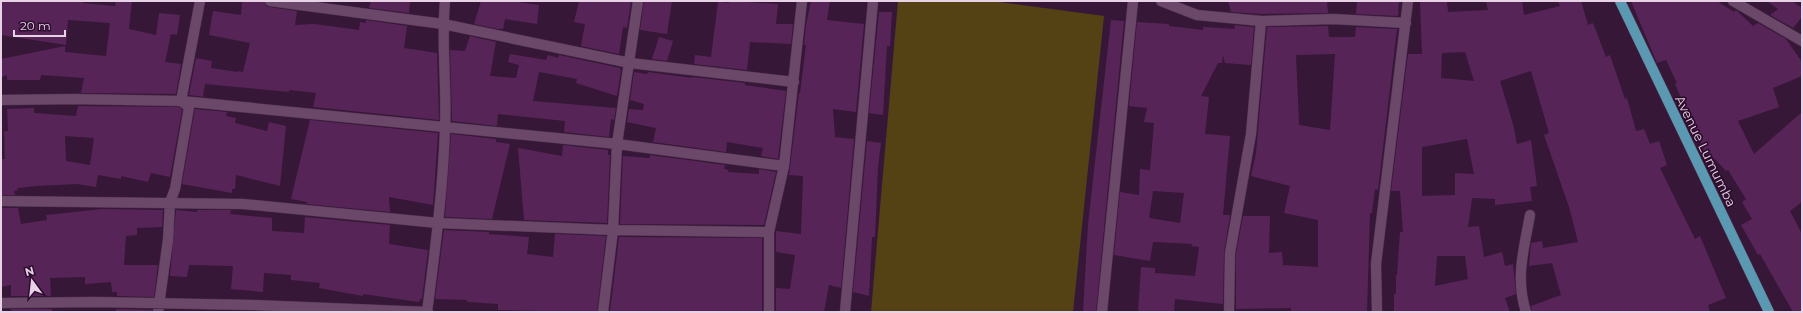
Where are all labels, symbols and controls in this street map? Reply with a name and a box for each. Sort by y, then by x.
scale bar [14,12,65,38]
text: 20 m [20,18,51,33]
street label: Avenue Lumumba [1672,93,1740,209]
north arrow [12,261,52,301]
text: N [23,263,36,279]

